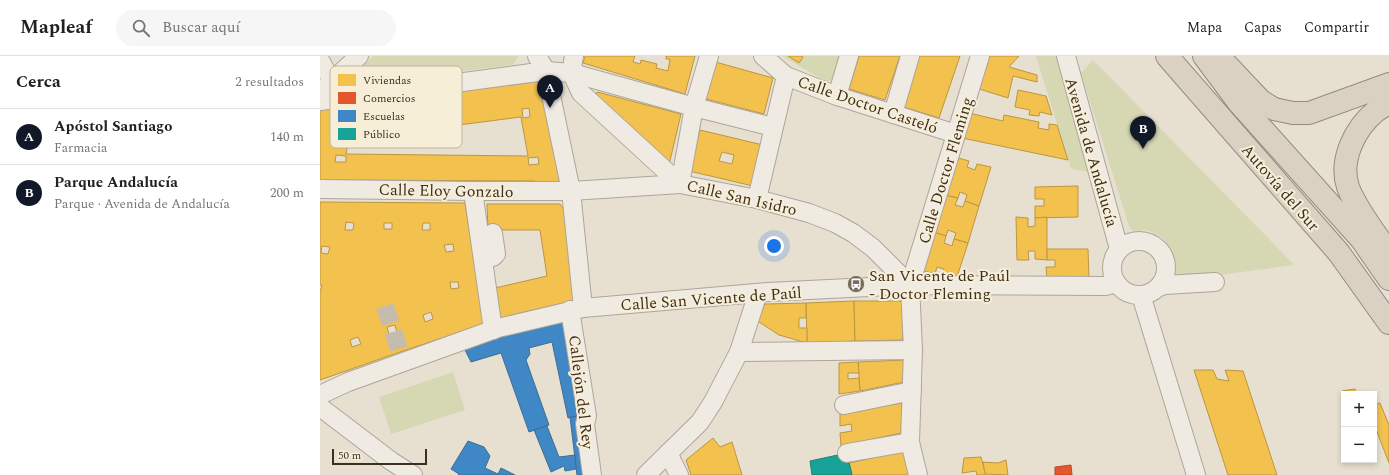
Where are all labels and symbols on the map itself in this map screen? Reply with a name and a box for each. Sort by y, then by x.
legend [330,66,462,148]
street label: Calle Doctor Casteló [794,70,941,140]
text: Viviendas [363,72,411,89]
pin: A [537,75,563,108]
street label: Avenida de Andalucía [1058,75,1124,230]
text: Comercios [363,90,415,107]
street label: Calle Doctor Fleming [912,94,980,247]
text: Escuelas [363,108,405,125]
pin: B [1130,116,1156,149]
text: Público [363,126,400,143]
street label: Autovía del Sur [1236,139,1325,237]
street label: Calle San Isidro [684,174,799,222]
street label: Calle Eloy Gonzalo [378,178,514,204]
your location [764,236,784,256]
place label: San Vicente de Paúl - Doctor Fleming [869,264,1010,306]
bus stop icon: San Vicente de Paúl - Doctor Fleming [846,274,866,294]
street label: Calle San Vicente de Paúl [620,281,802,317]
street label: Callejón del Rey [562,334,600,452]
scale bar [332,447,427,466]

